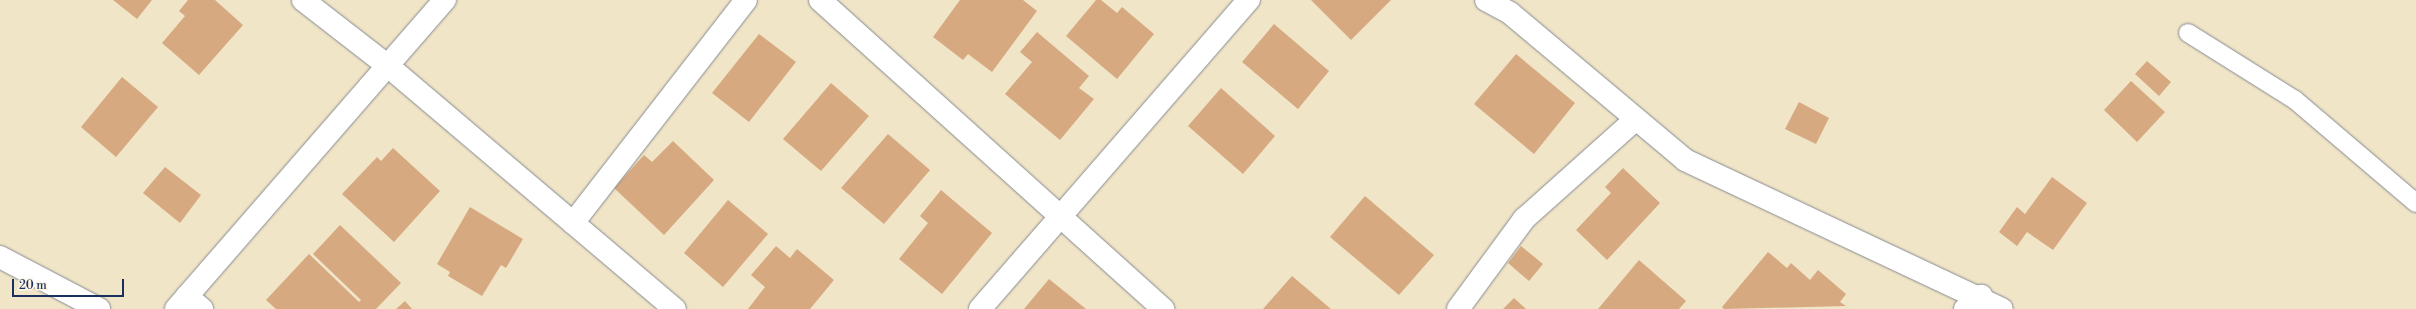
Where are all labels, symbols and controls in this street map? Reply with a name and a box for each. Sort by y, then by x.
scale bar [14,271,126,297]
text: 20 m [19,278,47,293]

